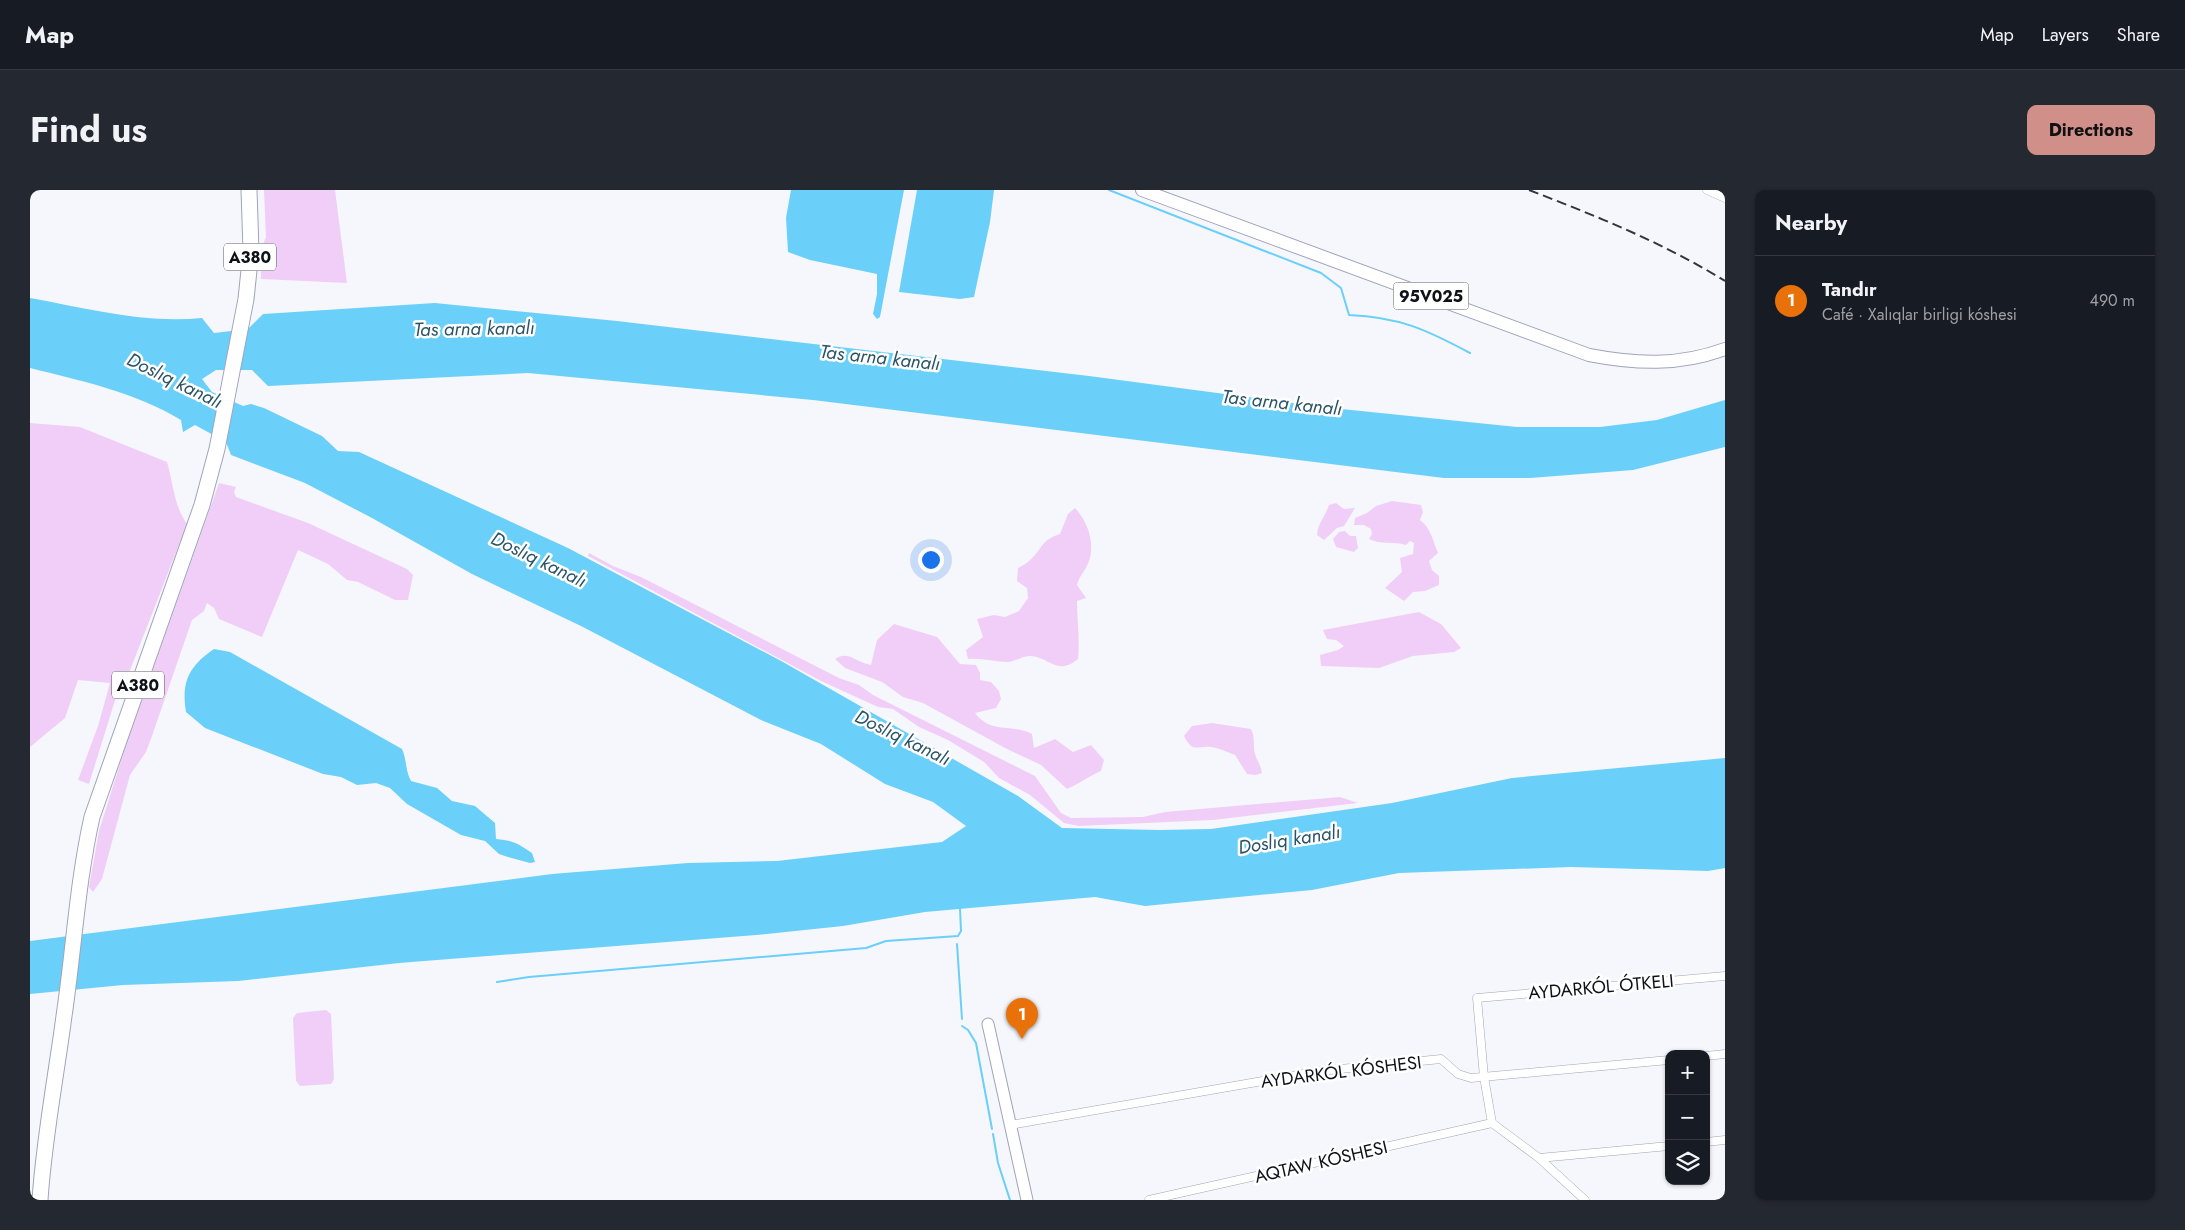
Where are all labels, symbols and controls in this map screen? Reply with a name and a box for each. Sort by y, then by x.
text: Map [25,17,74,52]
text: Map [1980,22,2014,48]
text: Layers [2042,22,2089,48]
text: Share [2117,22,2160,48]
text: Find us [30,105,147,155]
button: Directions [2027,105,2155,155]
text: Nearby [1775,208,1847,238]
road number: A380 [224,244,276,270]
text: Tandır [1822,276,1877,303]
road number: 95V025 [1394,282,1468,310]
text: 1 [1787,289,1795,312]
text: 490 m [2090,289,2135,312]
text: Café · Xalıqlar birligi kóshesi [1822,303,2017,326]
water label: Tas arna kanalı [413,314,535,343]
water label: Tas arna kanalı [818,338,942,377]
water label: Doslıq kanalı [123,346,227,415]
water label: Tas arna kanalı [1220,383,1344,422]
water label: Doslıq kanalı [487,525,591,594]
your location [918,547,944,573]
road number: A380 [112,672,164,698]
water label: Doslıq kanalı [851,703,955,772]
water label: Doslıq kanalı [1236,818,1342,861]
street label: AYDARKÓL ÓTKELI [1527,968,1675,1006]
pin: 1 [1006,998,1038,1039]
street label: AYDARKÓL KÓSHESI [1259,1049,1423,1095]
map controls [1665,1050,1710,1185]
button: + [1665,1050,1710,1095]
button: − [1665,1095,1710,1140]
street label: AQTAW KÓSHESI [1252,1134,1390,1190]
button: layers [1665,1140,1710,1185]

